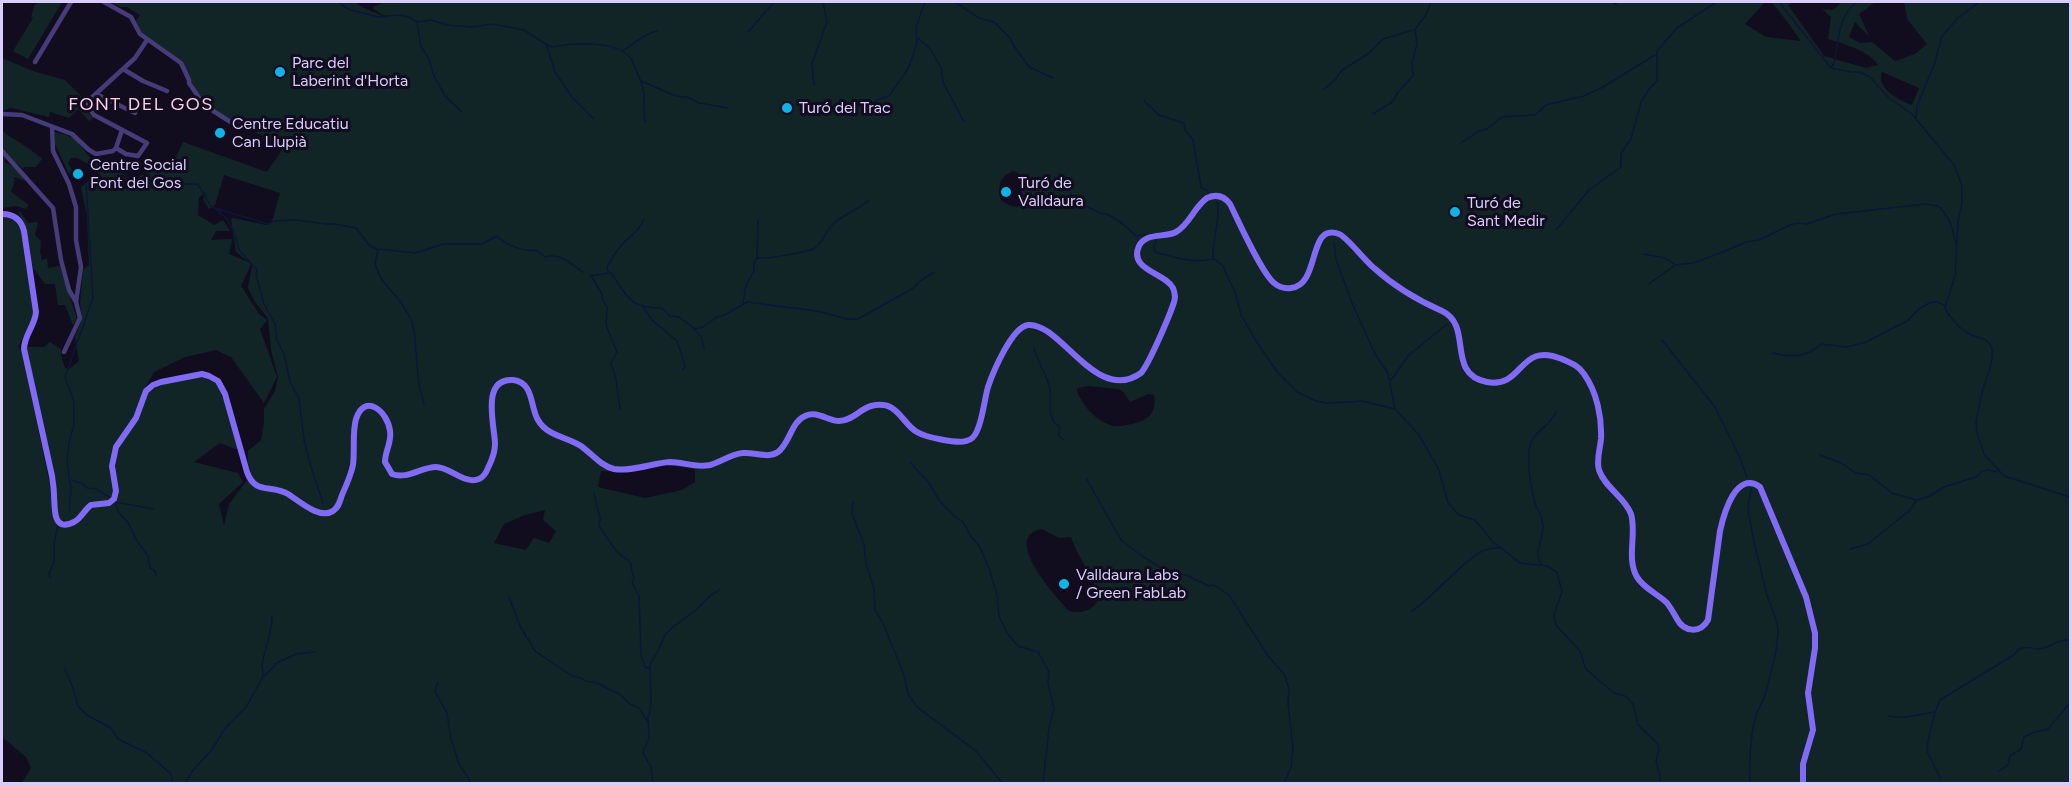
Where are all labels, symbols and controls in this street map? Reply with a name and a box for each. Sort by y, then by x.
place label: Parc del Laberint d'Horta [292,53,408,91]
marker: Parc del Laberint d'Horta [273,65,287,79]
district label: FONT DEL GOS [68,94,214,116]
place label: Turó del Trac [799,98,891,118]
marker: Turó del Trac [780,101,794,115]
place label: Centre Educatiu Can Llupià [232,114,349,152]
marker: Centre Educatiu Can Llupià [213,126,227,140]
place label: Centre Social Font del Gos [90,155,186,193]
marker: Centre Social Font del Gos [71,167,85,181]
place label: Turó de Valldaura [1018,173,1084,211]
marker: Turó de Valldaura [999,185,1013,199]
place label: Turó de Sant Medir [1467,193,1545,231]
marker: Turó de Sant Medir [1448,205,1462,219]
place label: Valldaura Labs / Green FabLab [1076,565,1186,603]
marker: Valldaura Labs / Green FabLab [1057,577,1071,591]

